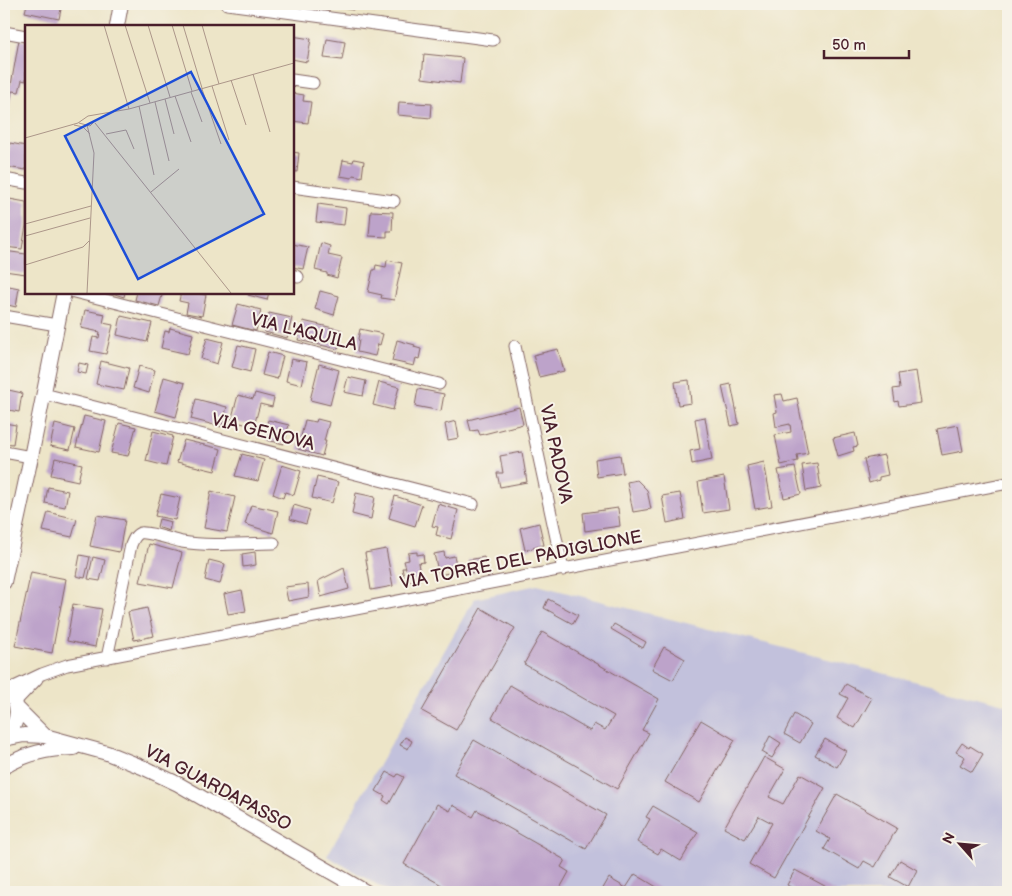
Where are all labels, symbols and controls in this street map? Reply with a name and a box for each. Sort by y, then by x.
inset map [25,25,294,294]
scale bar [824,28,910,60]
text: 50 m [832,36,866,55]
street label: VIA L'AQUILA [249,309,359,355]
street label: VIA PADOVA [535,403,577,505]
street label: VIA GENOVA [209,409,317,455]
street label: VIA TORRE DEL PADIGLIONE [398,526,644,594]
street label: VIA GUARDAPASSO [141,741,295,835]
north arrow [934,818,984,868]
text: N [939,830,959,847]

